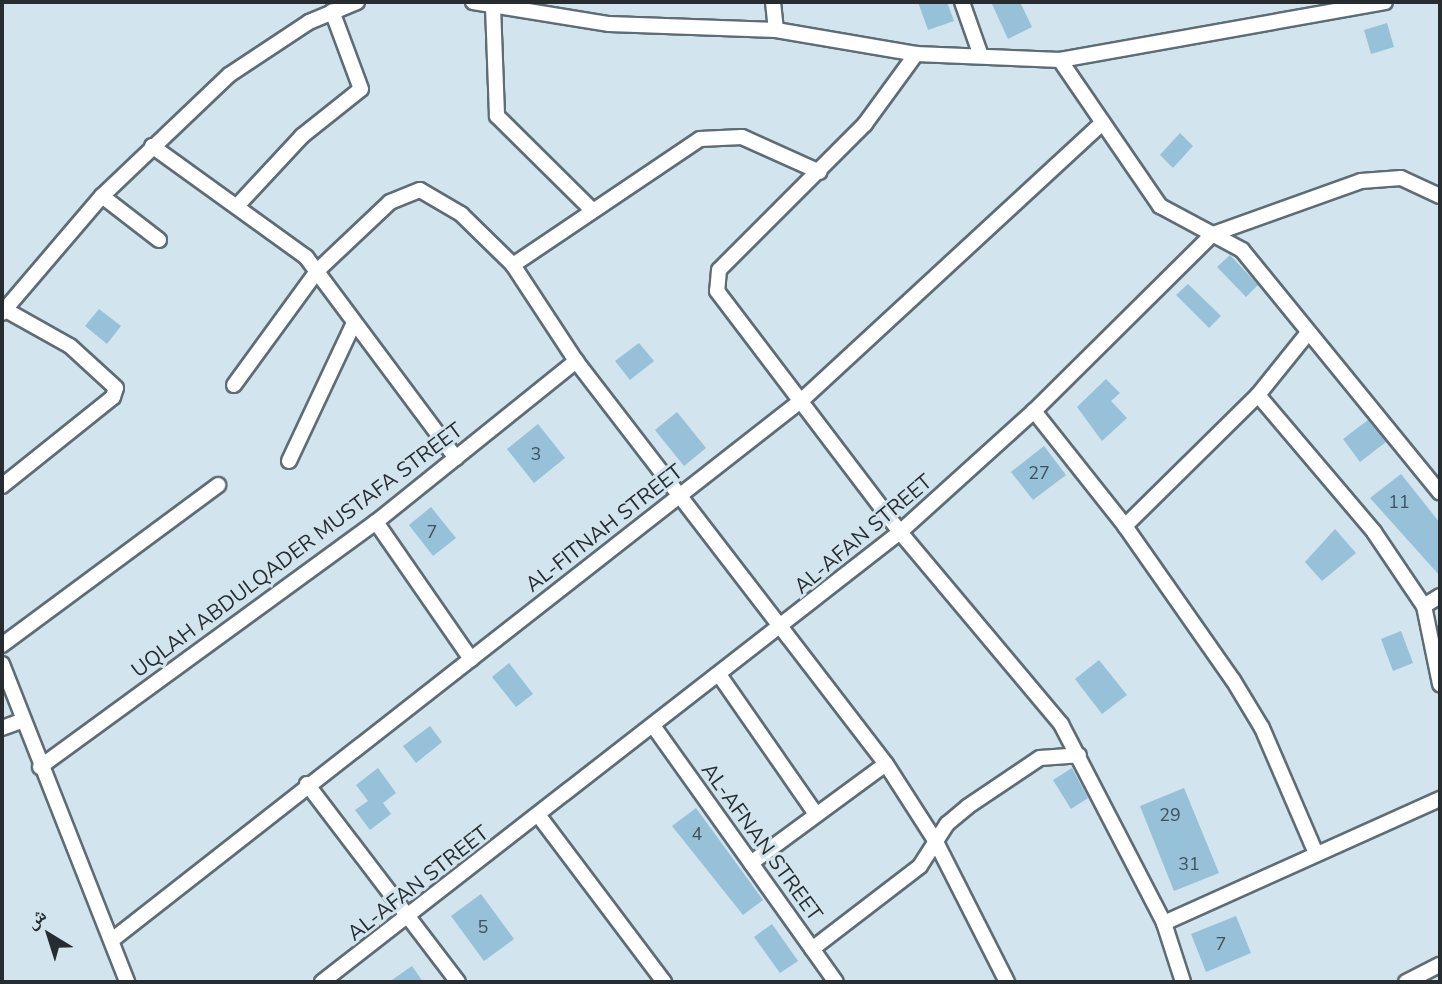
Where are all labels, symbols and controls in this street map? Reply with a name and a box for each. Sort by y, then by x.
street label: UQLAH ABDULQADER MUSTAFA STREET [127,417,467,683]
house number: 3 [531,443,541,465]
street label: AL-FITNAH STREET [520,459,688,597]
house number: 27 [1028,462,1050,484]
street label: AL-AFAN STREET [789,469,937,599]
house number: 11 [1388,491,1410,513]
house number: 7 [427,521,437,543]
street label: AL-AFNAN STREET [696,758,828,926]
house number: 29 [1159,804,1181,826]
street label: AL-AFAN STREET [342,820,494,946]
house number: 4 [692,823,702,845]
house number: 31 [1178,853,1200,875]
north arrow [14,900,84,970]
text: ش [20,902,52,935]
house number: 5 [478,916,488,938]
house number: 7 [1216,933,1226,955]

